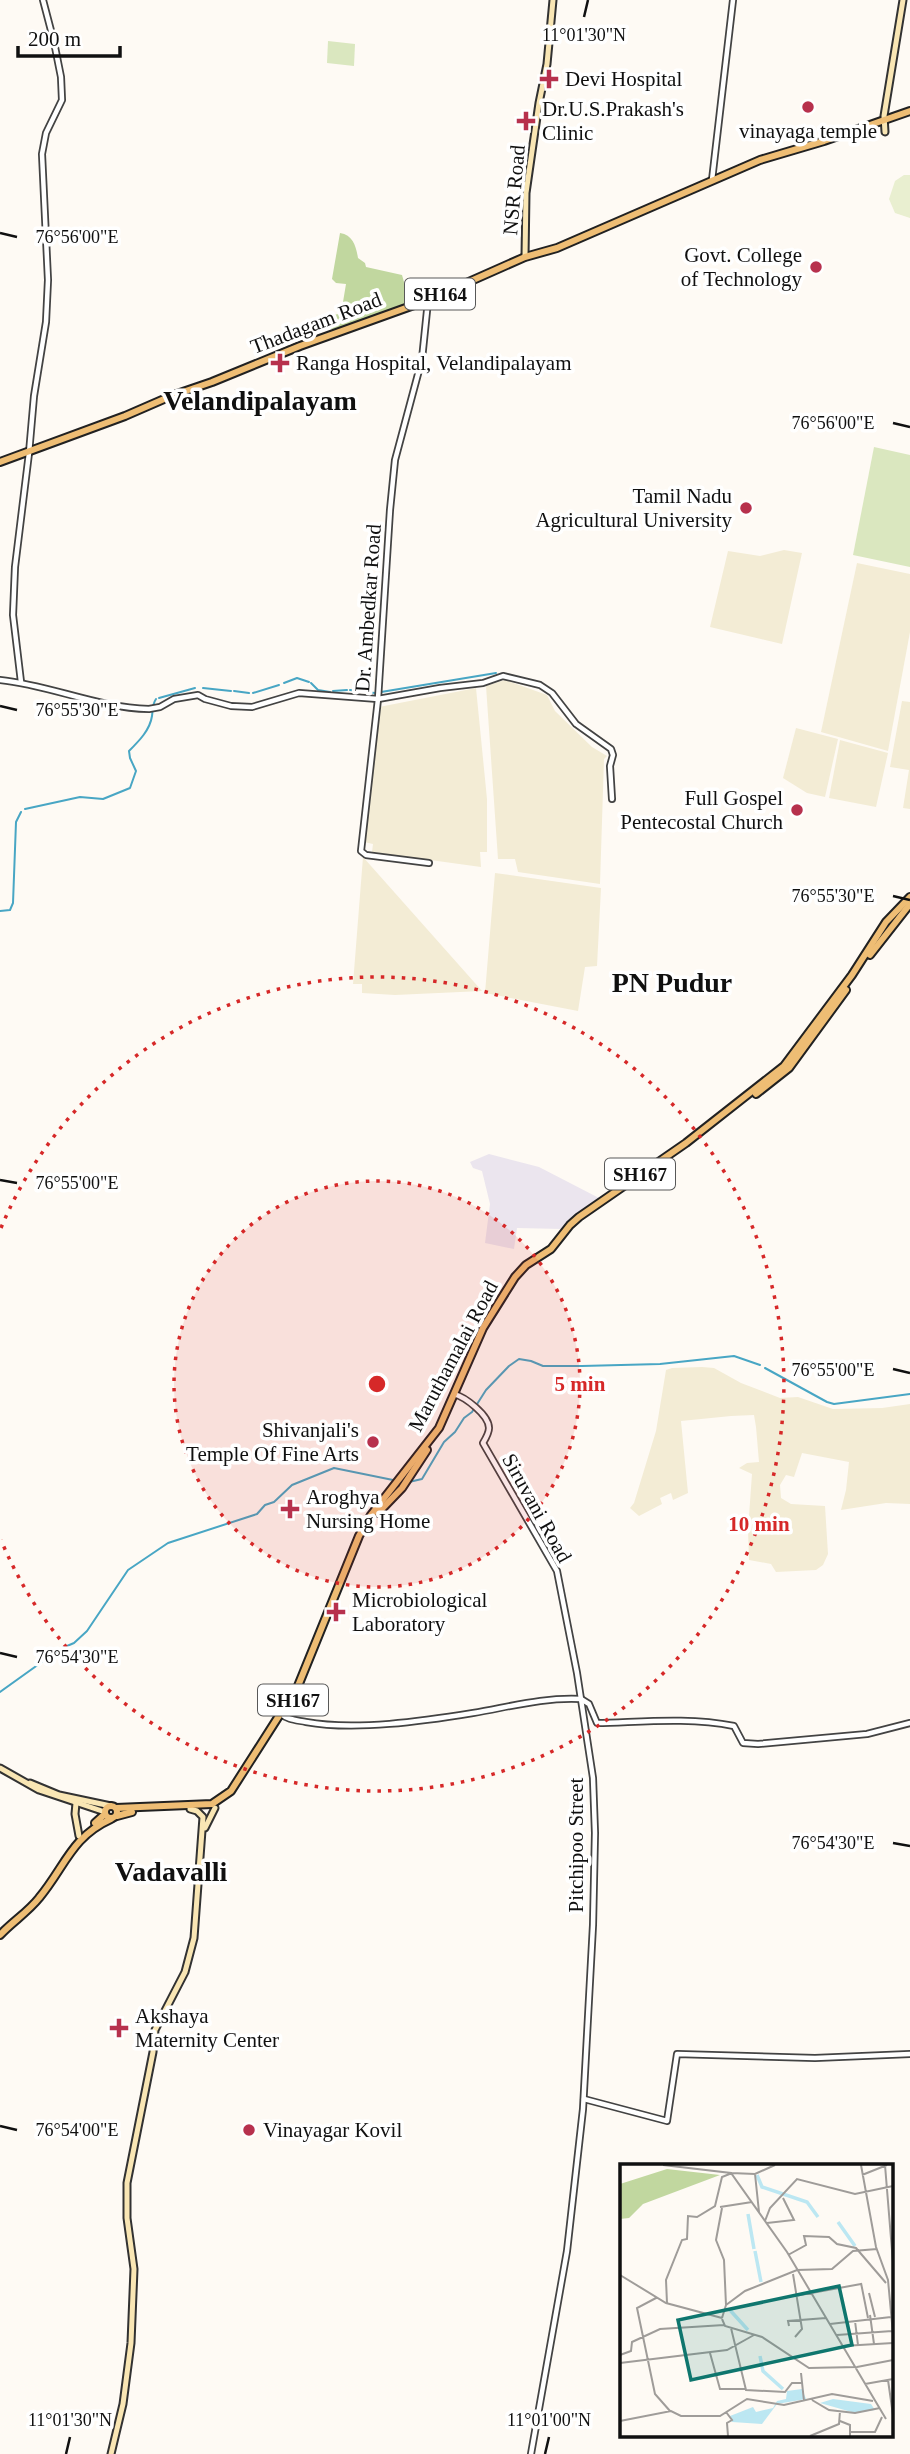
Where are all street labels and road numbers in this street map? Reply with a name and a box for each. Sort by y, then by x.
street label: NSR Road [498,143,530,236]
road number: SH164 [405,278,475,310]
street label: Thadagam Road [247,287,385,359]
street label: Dr. Ambedkar Road [350,523,386,693]
road number: SH167 [605,1158,675,1190]
street label: Maruthamalai Road [403,1276,503,1436]
street label: Siruvani Road [497,1449,577,1567]
road number: SH167 [258,1684,328,1716]
street label: Pitchipoo Street [564,1777,588,1912]

